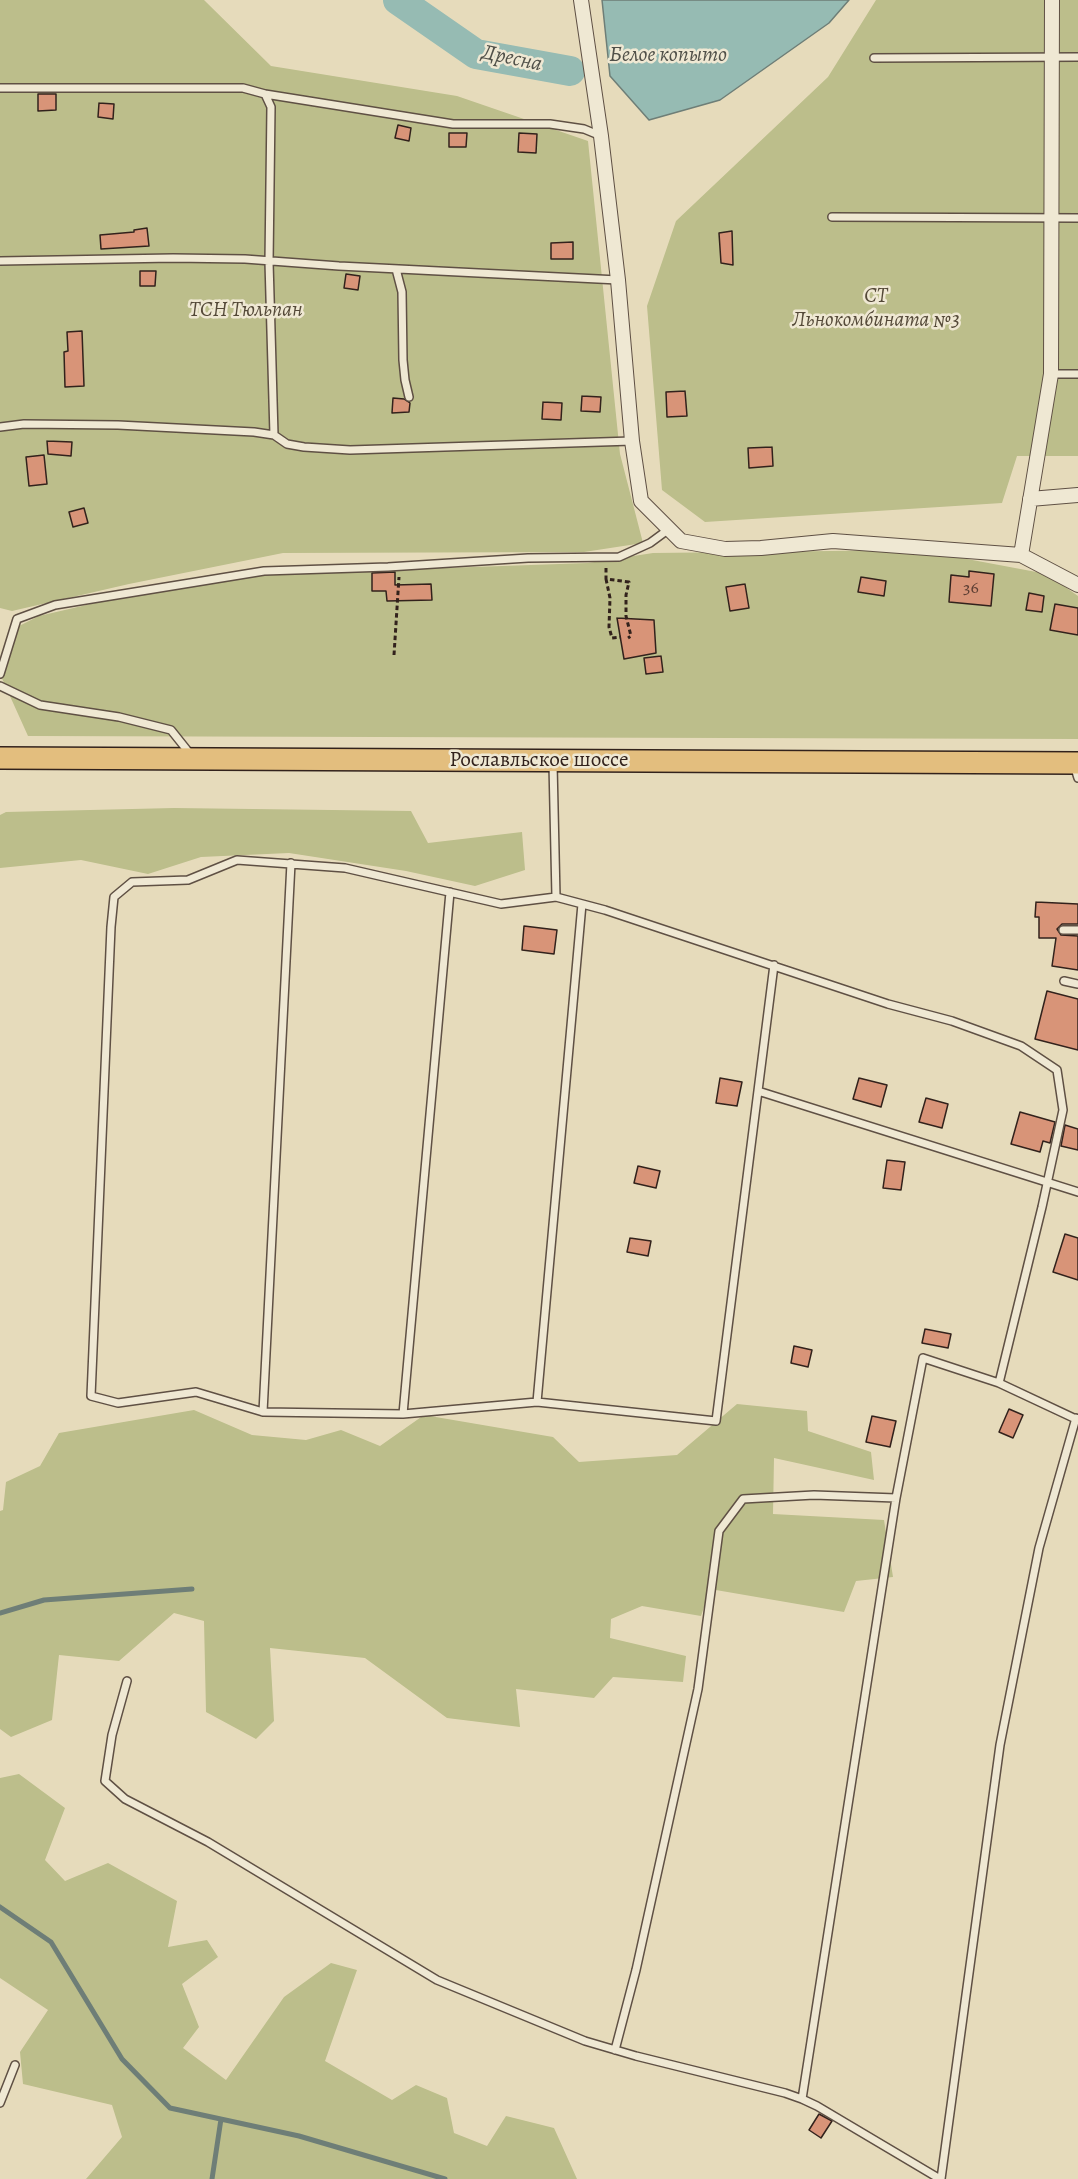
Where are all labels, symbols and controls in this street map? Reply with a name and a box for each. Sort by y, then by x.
water label: Дресна [480,40,544,78]
water label: Белое копыто [609,43,727,69]
park label: СТ Льнокомбината №3 [792,284,960,334]
park label: ТСН Тюльпан [189,298,303,324]
house number: 36 [963,578,979,600]
street label: Рославльское шоссе [450,748,628,774]

